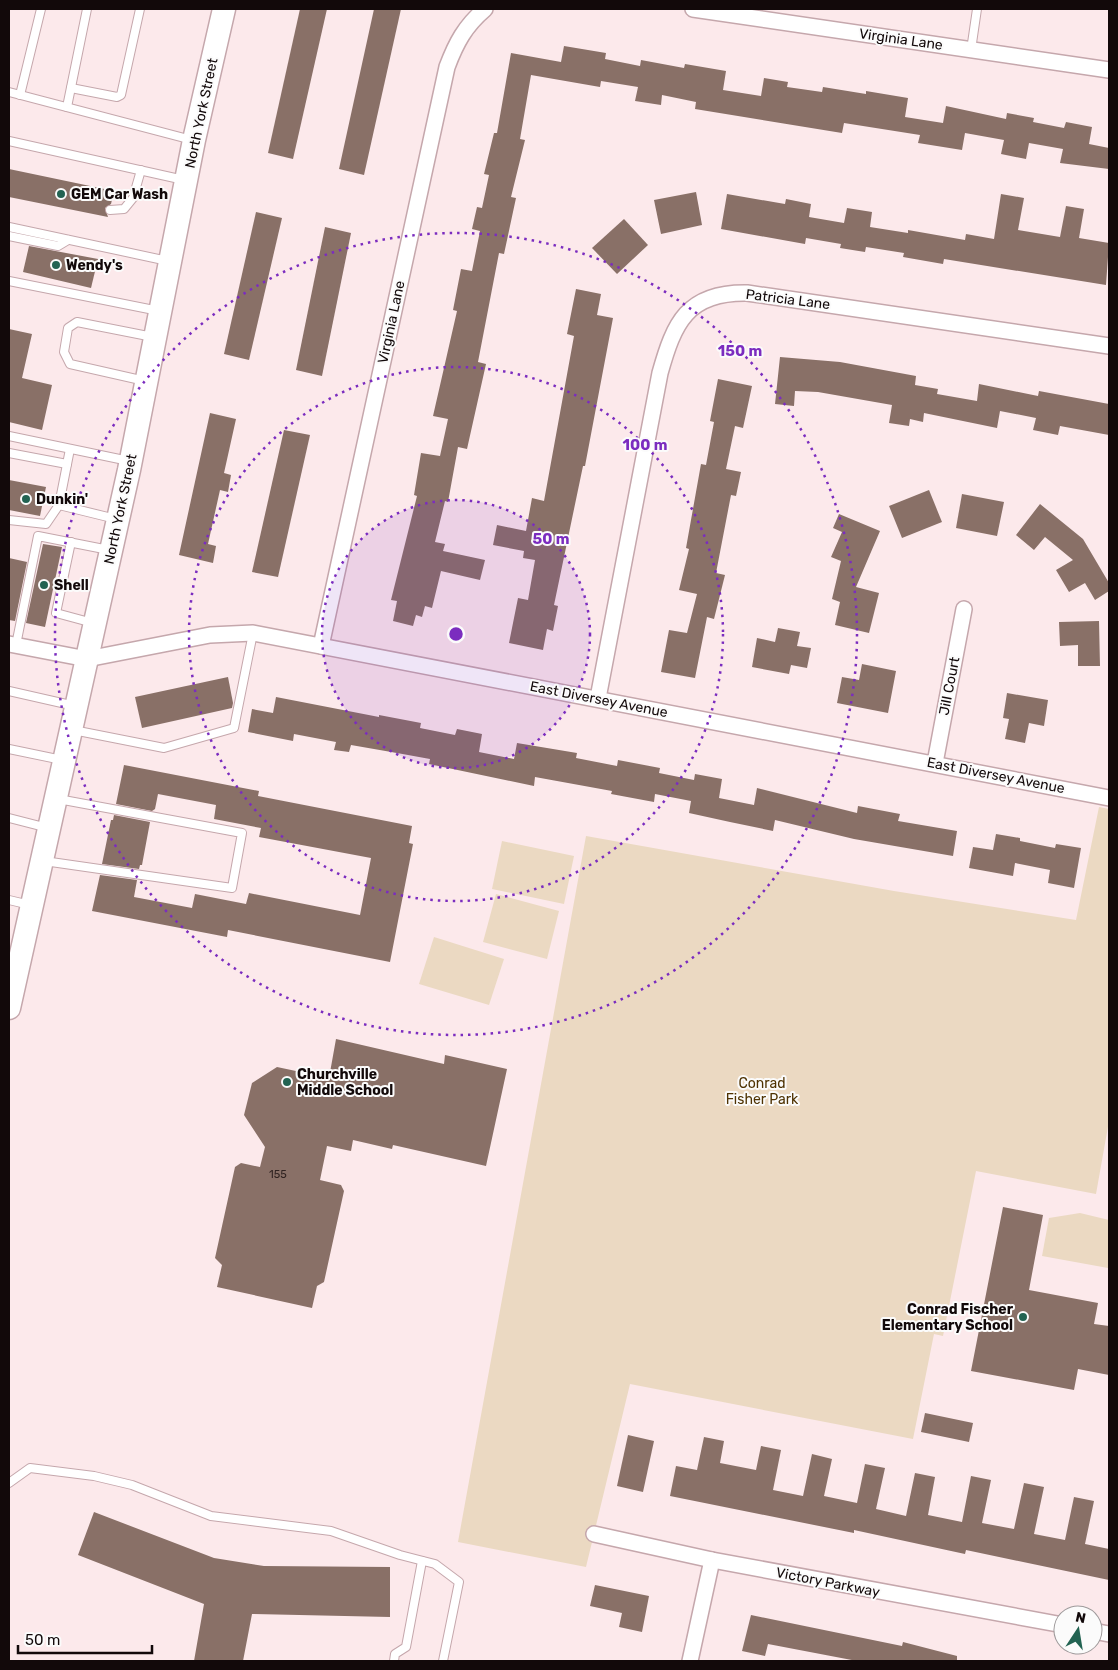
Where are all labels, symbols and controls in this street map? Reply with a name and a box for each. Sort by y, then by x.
street label: Virginia Lane [858,25,944,54]
street label: North York Street [181,56,222,170]
place label: GEM Car Wash [71,186,168,203]
marker: GEM Car Wash [55,188,67,200]
place label: Wendy's [66,257,123,274]
marker: Wendy's [50,259,62,271]
street label: Virginia Lane [374,279,409,365]
street label: Patricia Lane [745,286,831,313]
text: 150 m [718,342,762,360]
text: 100 m [623,436,667,454]
street label: North York Street [100,452,141,566]
place label: Dunkin' [36,491,88,508]
marker: Dunkin' [20,493,32,505]
text: 50 m [533,530,569,548]
place label: Shell [54,577,89,594]
marker: Shell [38,579,50,591]
centre of rings [447,625,465,643]
street label: Jill Court [936,655,964,717]
street label: East Diversey Avenue [529,678,669,721]
street label: East Diversey Avenue [926,754,1066,797]
place label: Churchville Middle School [297,1066,393,1099]
park label: Conrad Fisher Park [726,1075,799,1108]
marker: Churchville Middle School [281,1076,293,1088]
house number: 155 [269,1168,287,1181]
place label: Conrad Fischer Elementary School [882,1301,1014,1334]
marker: Conrad Fischer Elementary School [1017,1311,1029,1323]
street label: Victory Parkway [775,1564,881,1601]
north arrow [1053,1605,1103,1655]
text: N [1074,1608,1087,1627]
scale bar [18,1622,151,1654]
text: 50 m [25,1631,60,1649]

